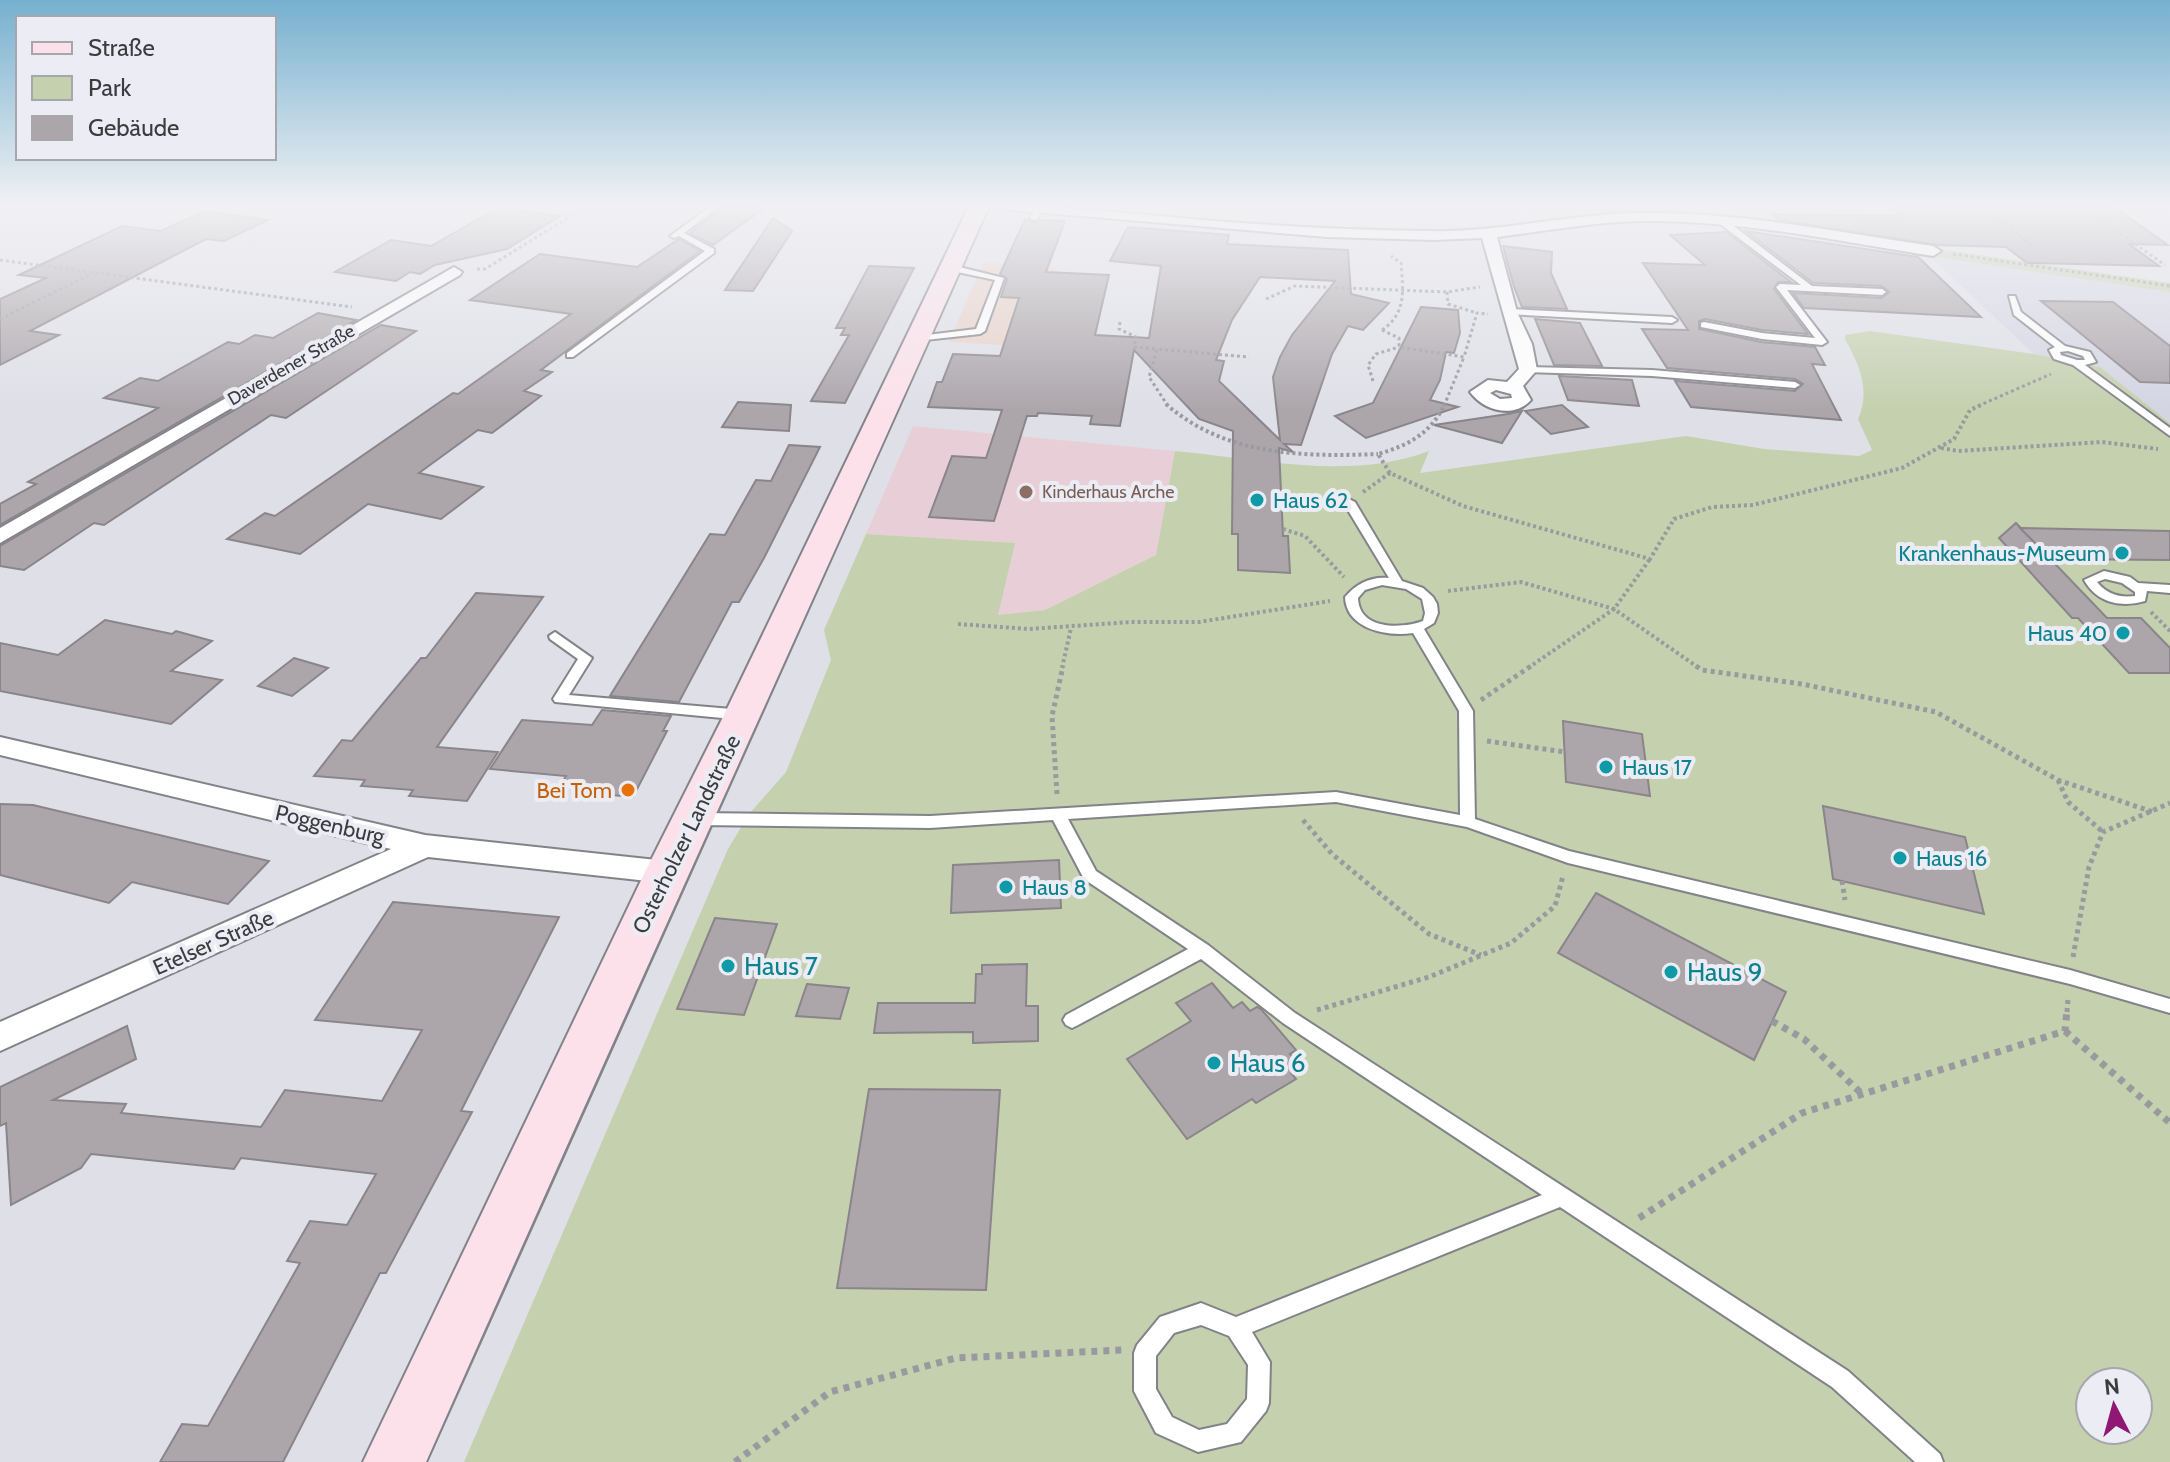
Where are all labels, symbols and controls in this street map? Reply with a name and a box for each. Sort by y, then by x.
legend [16,16,276,160]
text: Straße [88,33,155,62]
text: Park [88,73,131,102]
text: Gebäude [88,113,179,142]
street label: Daverdener Straße [224,320,358,410]
place label: Kinderhaus Arche [1042,481,1174,503]
marker: Kinderhaus Arche [1017,483,1035,501]
place label: Haus 62 [1273,487,1348,514]
marker: Haus 62 [1248,491,1266,509]
place label: Krankenhaus-Museum [1898,540,2106,567]
marker: Krankenhaus-Museum [2113,544,2131,562]
place label: Haus 40 [2027,620,2107,647]
marker: Haus 40 [2114,624,2132,642]
street label: Osterholzer Landstraße [627,730,746,938]
place label: Haus 17 [1622,754,1692,781]
marker: Haus 17 [1597,758,1615,776]
place label: Bei Tom [537,777,612,804]
marker: Bei Tom [619,781,637,799]
street label: Poggenburg [273,799,388,850]
place label: Haus 16 [1916,845,1987,872]
marker: Haus 16 [1891,849,1909,867]
place label: Haus 8 [1022,874,1087,901]
marker: Haus 8 [997,878,1015,896]
street label: Etelser Straße [149,904,278,981]
place label: Haus 7 [744,950,818,982]
place label: Haus 9 [1687,956,1763,988]
marker: Haus 7 [719,957,737,975]
marker: Haus 9 [1662,963,1680,981]
place label: Haus 6 [1230,1047,1306,1079]
marker: Haus 6 [1205,1054,1223,1072]
north arrow [2074,1366,2154,1446]
text: N [2103,1372,2121,1401]

